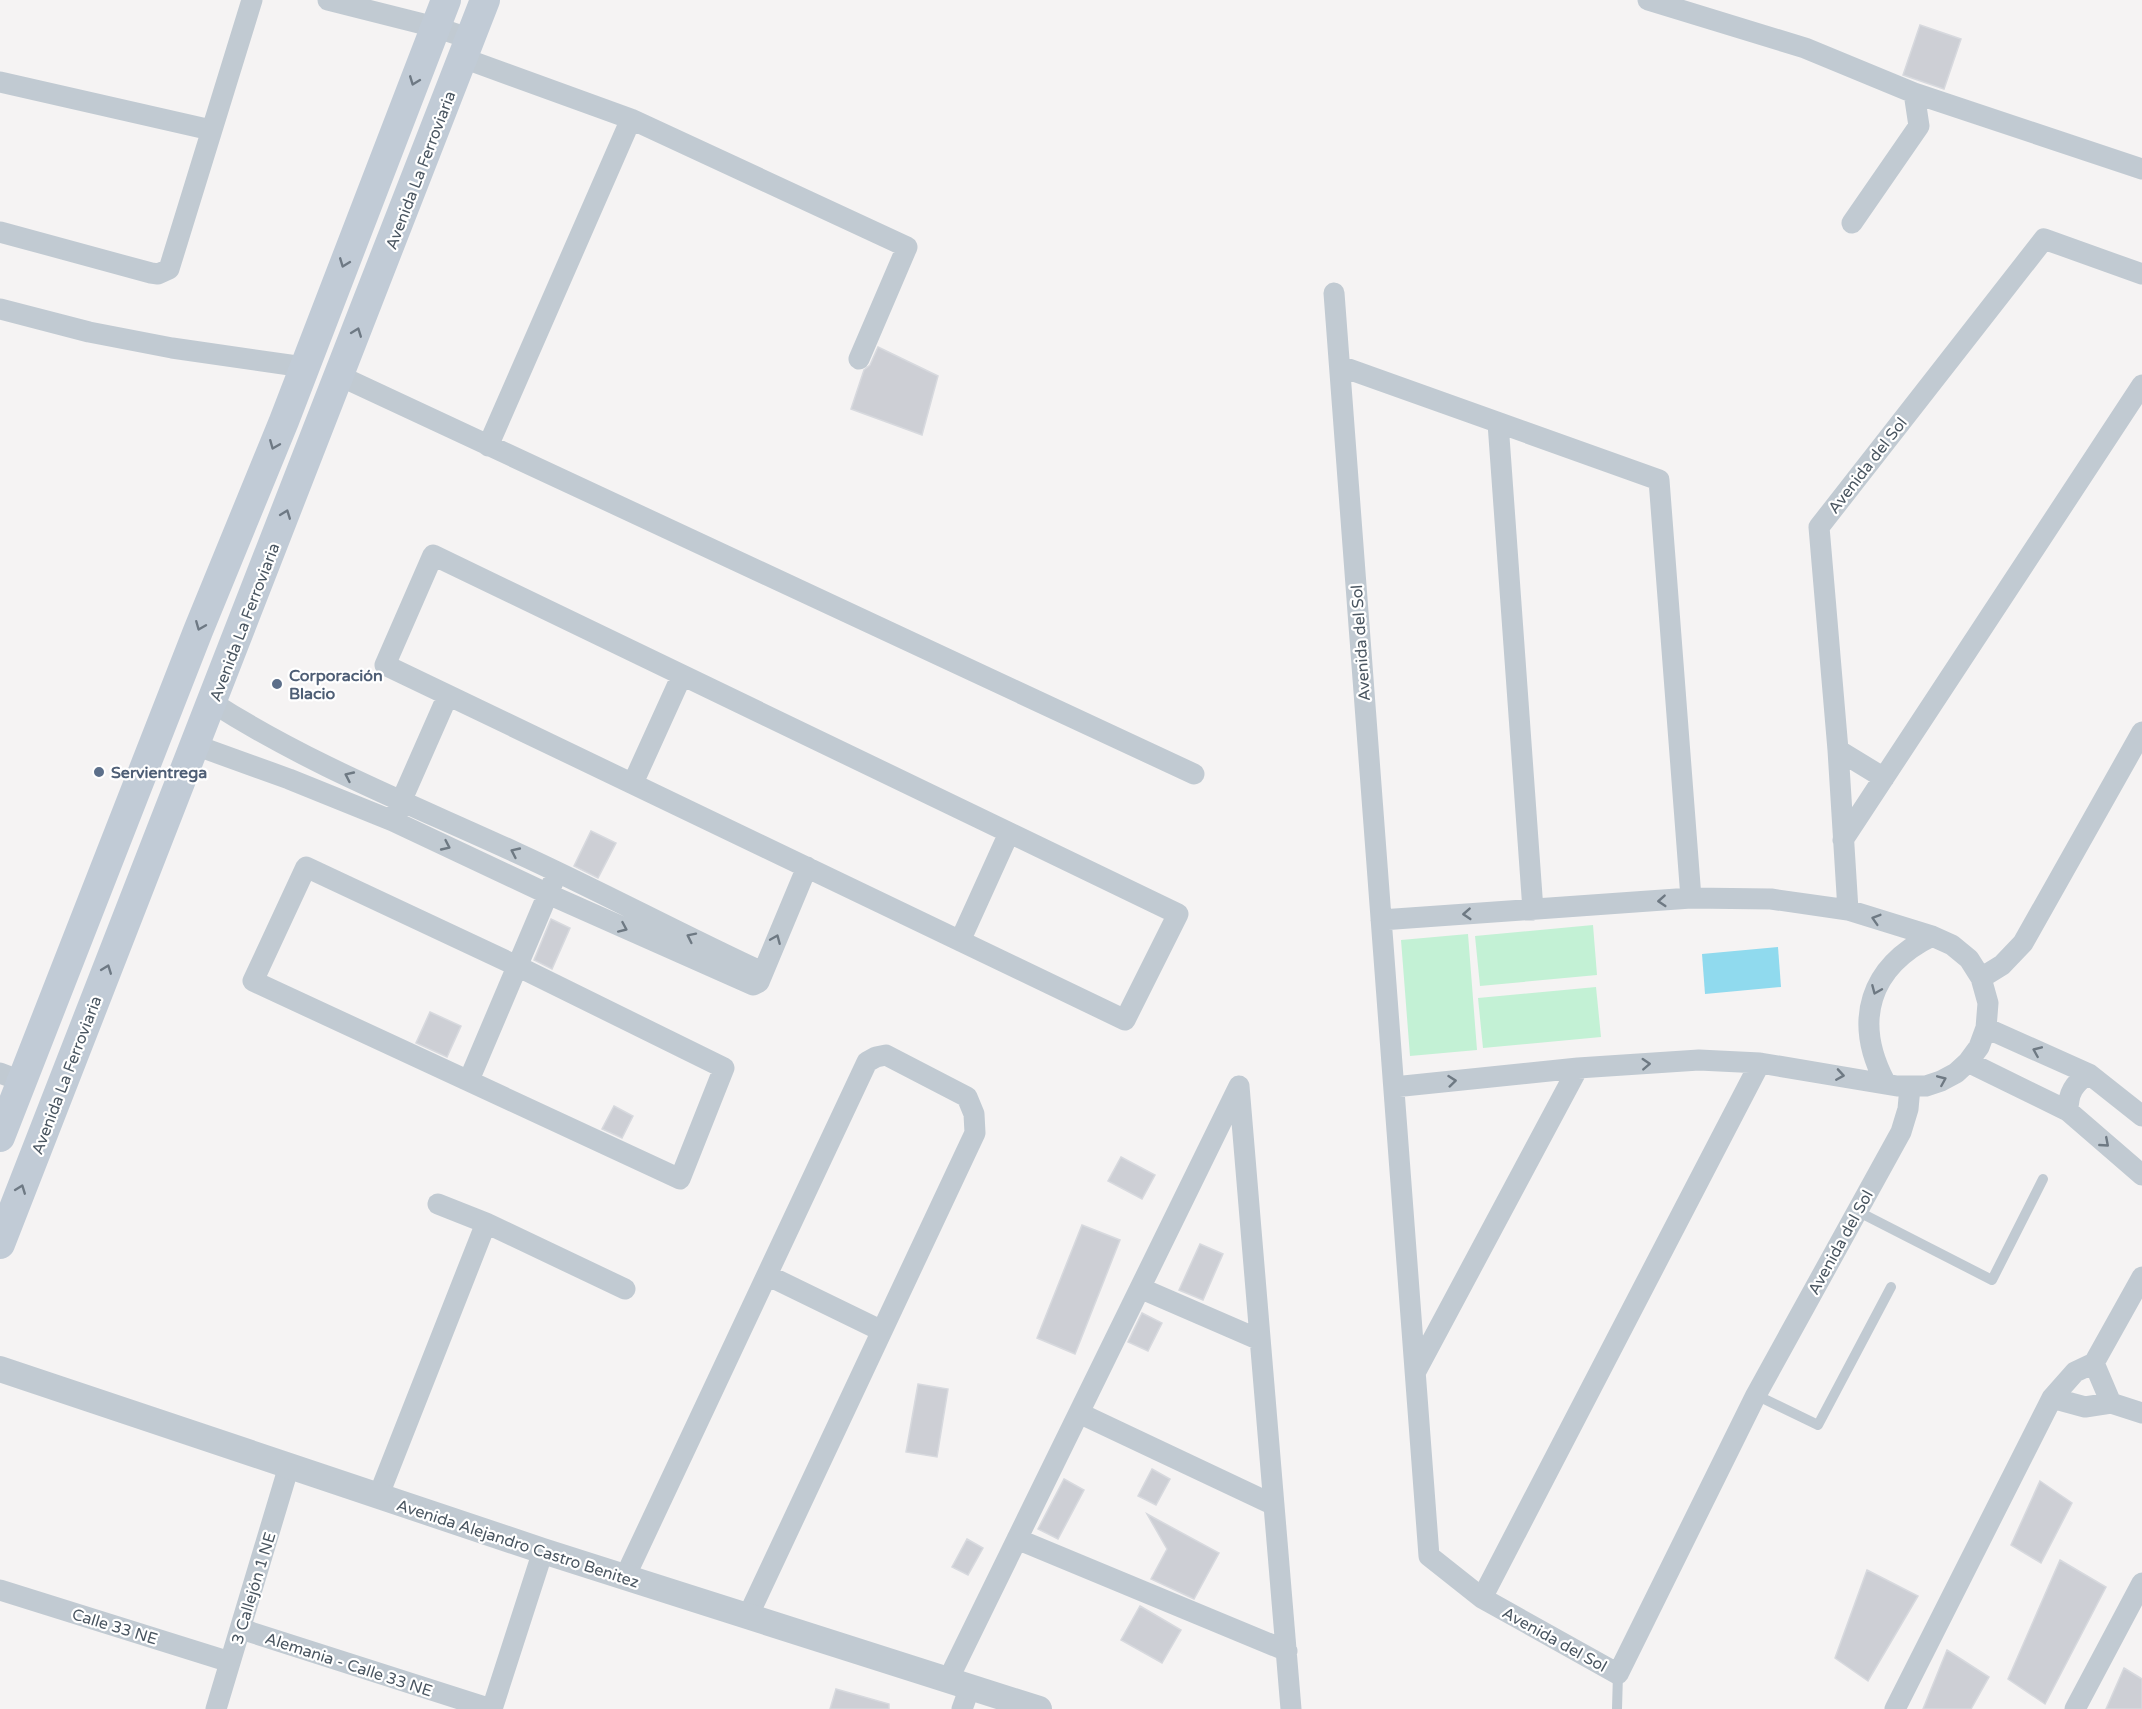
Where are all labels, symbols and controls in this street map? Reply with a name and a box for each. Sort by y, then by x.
one-way arrow [409,76,422,86]
street label: Avenida La Ferroviaria [381,88,460,253]
one-way arrow [339,257,351,268]
one-way arrow [350,327,362,338]
street label: Avenida del Sol [1824,414,1912,518]
one-way arrow [269,439,281,450]
one-way arrow [279,509,291,520]
street label: Avenida La Ferroviaria [205,540,284,705]
street label: Avenida del Sol [1347,584,1375,702]
one-way arrow [195,619,207,630]
place label: Corporación Blacio [289,666,383,704]
marker: Corporación Blacio [270,677,284,691]
place label: Servientrega [111,763,207,783]
marker: Servientrega [92,765,106,779]
one-way arrow [344,771,355,783]
one-way arrow [439,839,450,851]
one-way arrow [511,848,522,860]
one-way arrow [1657,894,1666,907]
one-way arrow [1463,907,1472,920]
one-way arrow [1871,914,1882,926]
one-way arrow [616,921,627,933]
one-way arrow [686,933,697,945]
one-way arrow [769,935,781,946]
one-way arrow [100,964,113,975]
one-way arrow [1872,983,1884,994]
street label: Avenida La Ferroviaria [27,993,106,1158]
one-way arrow [2033,1046,2044,1058]
one-way arrow [1642,1057,1651,1070]
one-way arrow [1835,1069,1845,1081]
one-way arrow [1447,1075,1456,1088]
one-way arrow [1935,1075,1946,1087]
one-way arrow [2098,1136,2109,1147]
one-way arrow [14,1185,26,1196]
street label: Avenida del Sol [1804,1187,1878,1298]
street label: Avenida Alejandro Castro Benitez [394,1495,641,1593]
street label: 3 Callejón 1 NE [227,1530,281,1647]
street label: Avenida del Sol [1499,1603,1610,1677]
street label: Calle 33 NE [69,1604,160,1649]
street label: Alemania - Calle 33 NE [263,1628,435,1701]

